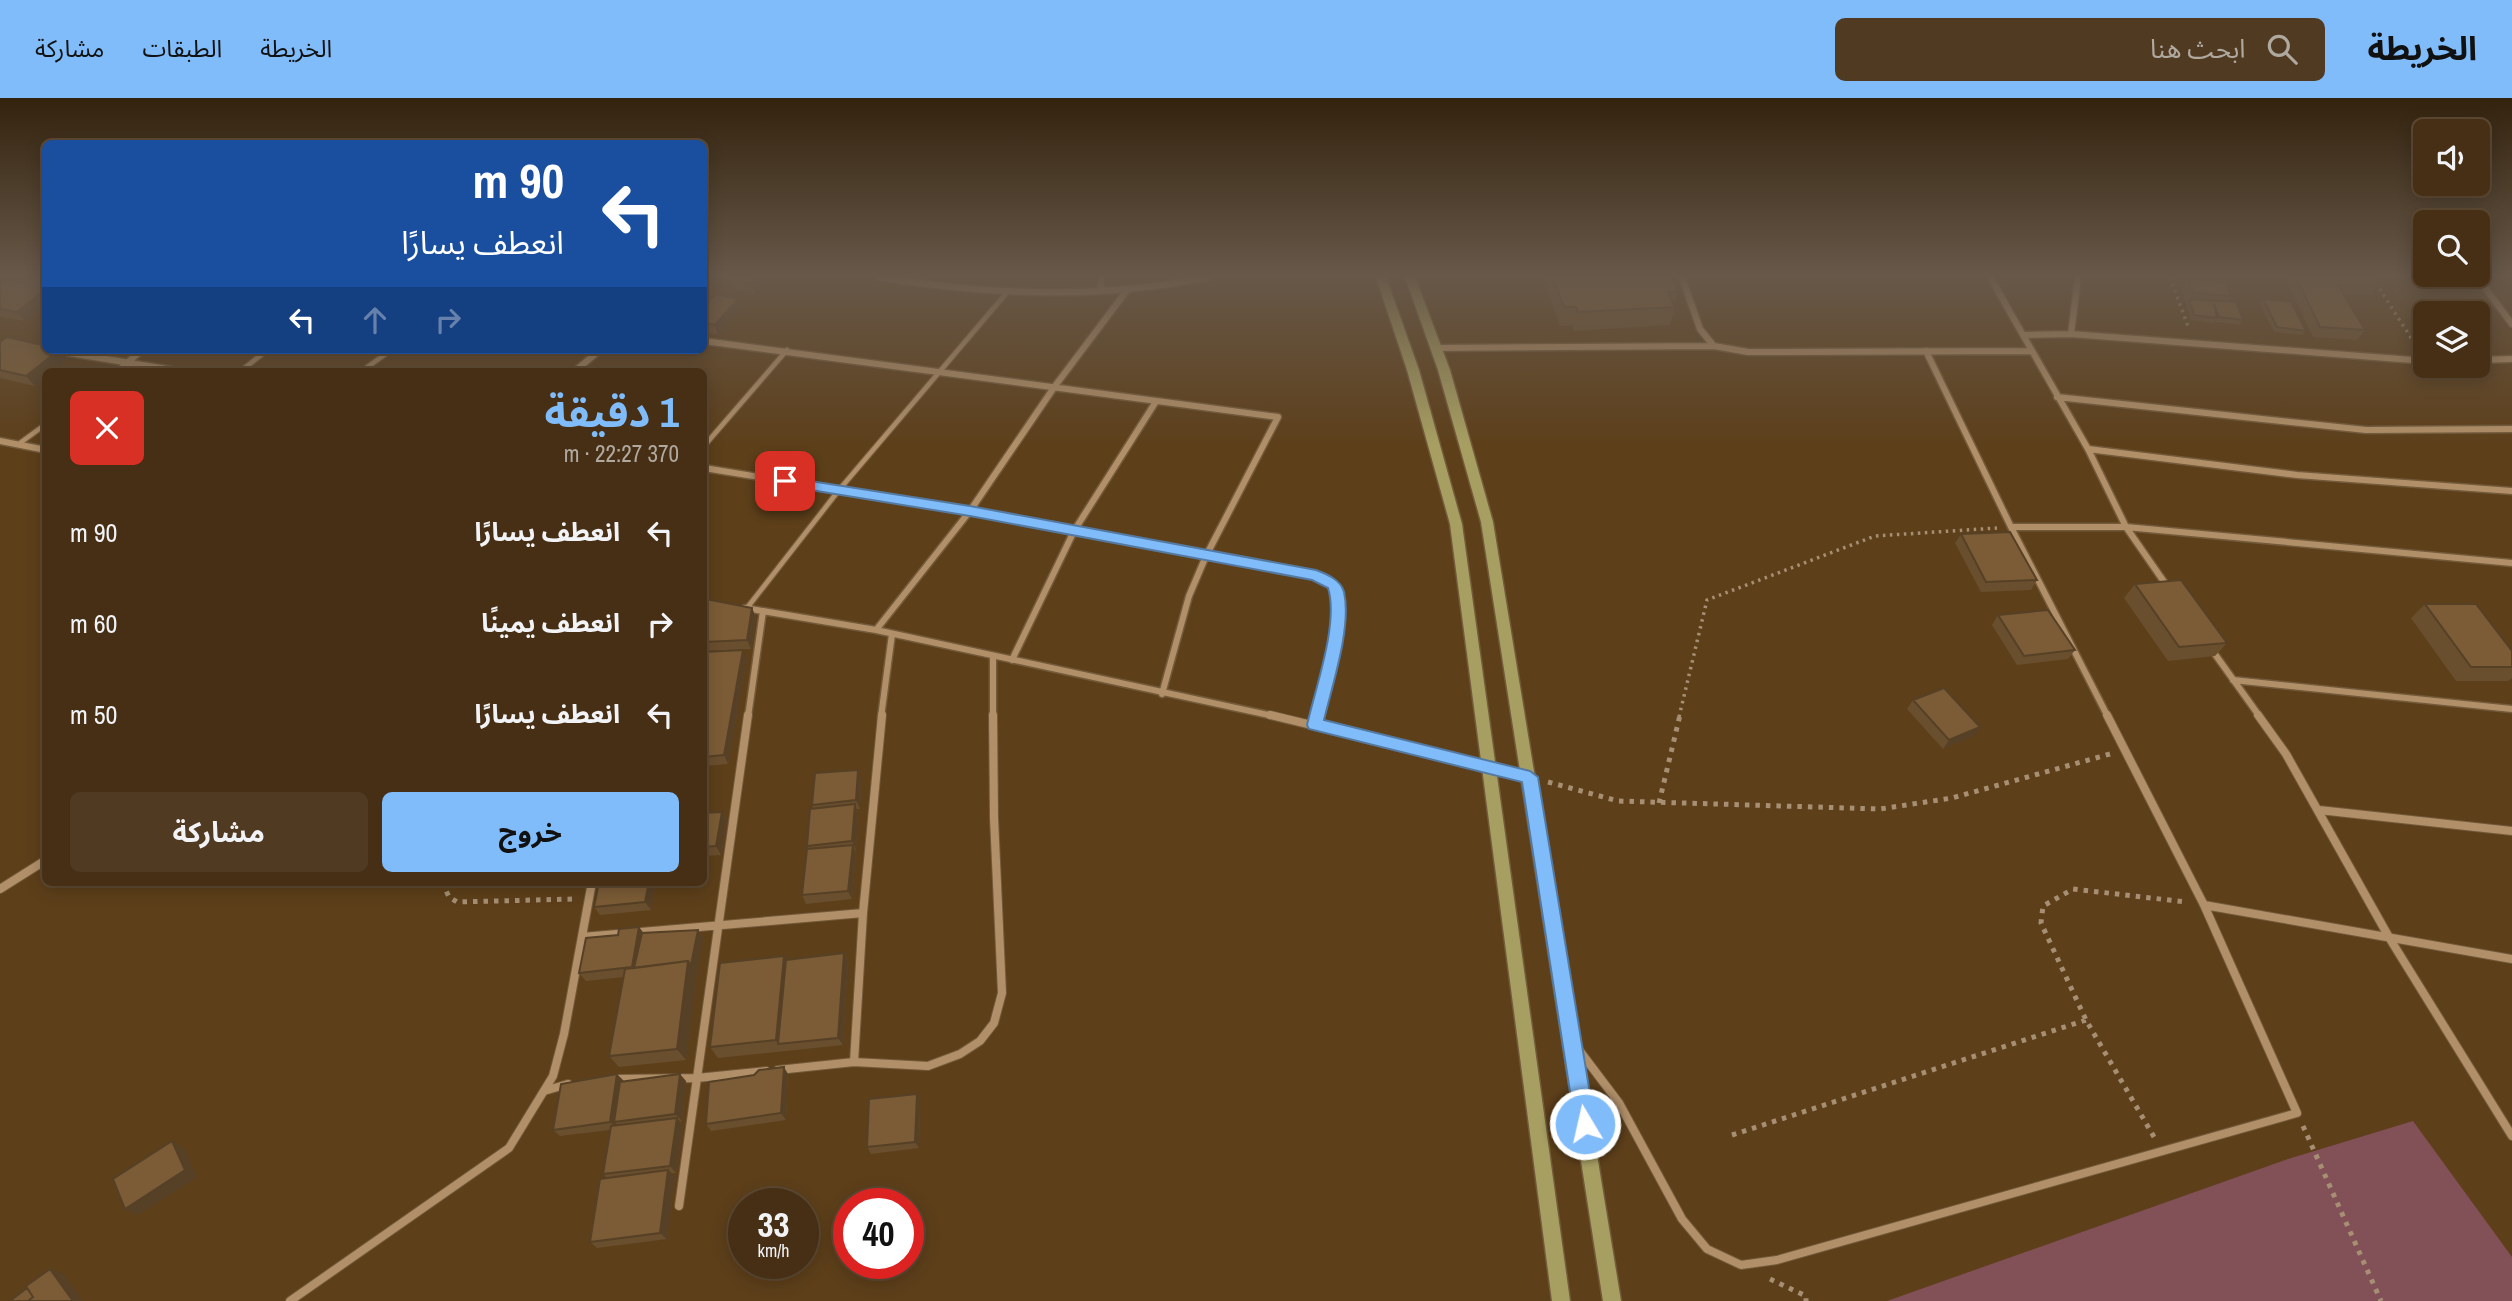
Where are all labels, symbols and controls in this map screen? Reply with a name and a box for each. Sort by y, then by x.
search box [1835,18,2325,81]
text: الخريطة [2367,26,2477,70]
icon: search [2263,30,2301,68]
text: ابحث هنا [2150,31,2245,66]
text: مشاركة [35,32,104,64]
text: الطبقات [142,32,222,64]
text: الخريطة [260,32,332,64]
map controls [2413,119,2490,378]
button: sound [2413,119,2490,196]
text: 90 m [472,147,564,213]
icon: left [588,168,679,259]
button: search [2413,210,2490,287]
text: انعطف يسارًا [401,221,564,264]
icon: left [283,301,321,339]
icon: ahead [356,301,394,339]
icon: right [429,301,467,339]
button: layers [2413,301,2490,378]
text: 1 دقيقة [545,384,679,440]
button: close [70,391,144,465]
text: 370 m · 22:27 [564,438,679,469]
pin [755,451,815,511]
icon: arrive [766,462,804,500]
text: انعطف يسارًا [474,514,620,549]
icon: left [641,514,679,552]
text: 90 m [70,515,117,550]
text: انعطف يمينًا [481,605,620,640]
icon: right [641,605,679,643]
text: 60 m [70,606,117,641]
text: انعطف يسارًا [474,696,620,731]
icon: left [641,696,679,734]
text: 50 m [70,697,117,732]
button: مشاركة [70,792,368,872]
button: خروج [382,792,679,872]
position arrow [1548,1087,1622,1161]
speed limit sign: 40 [833,1188,924,1279]
text: 33 [758,1201,789,1248]
text: km/h [758,1238,790,1263]

